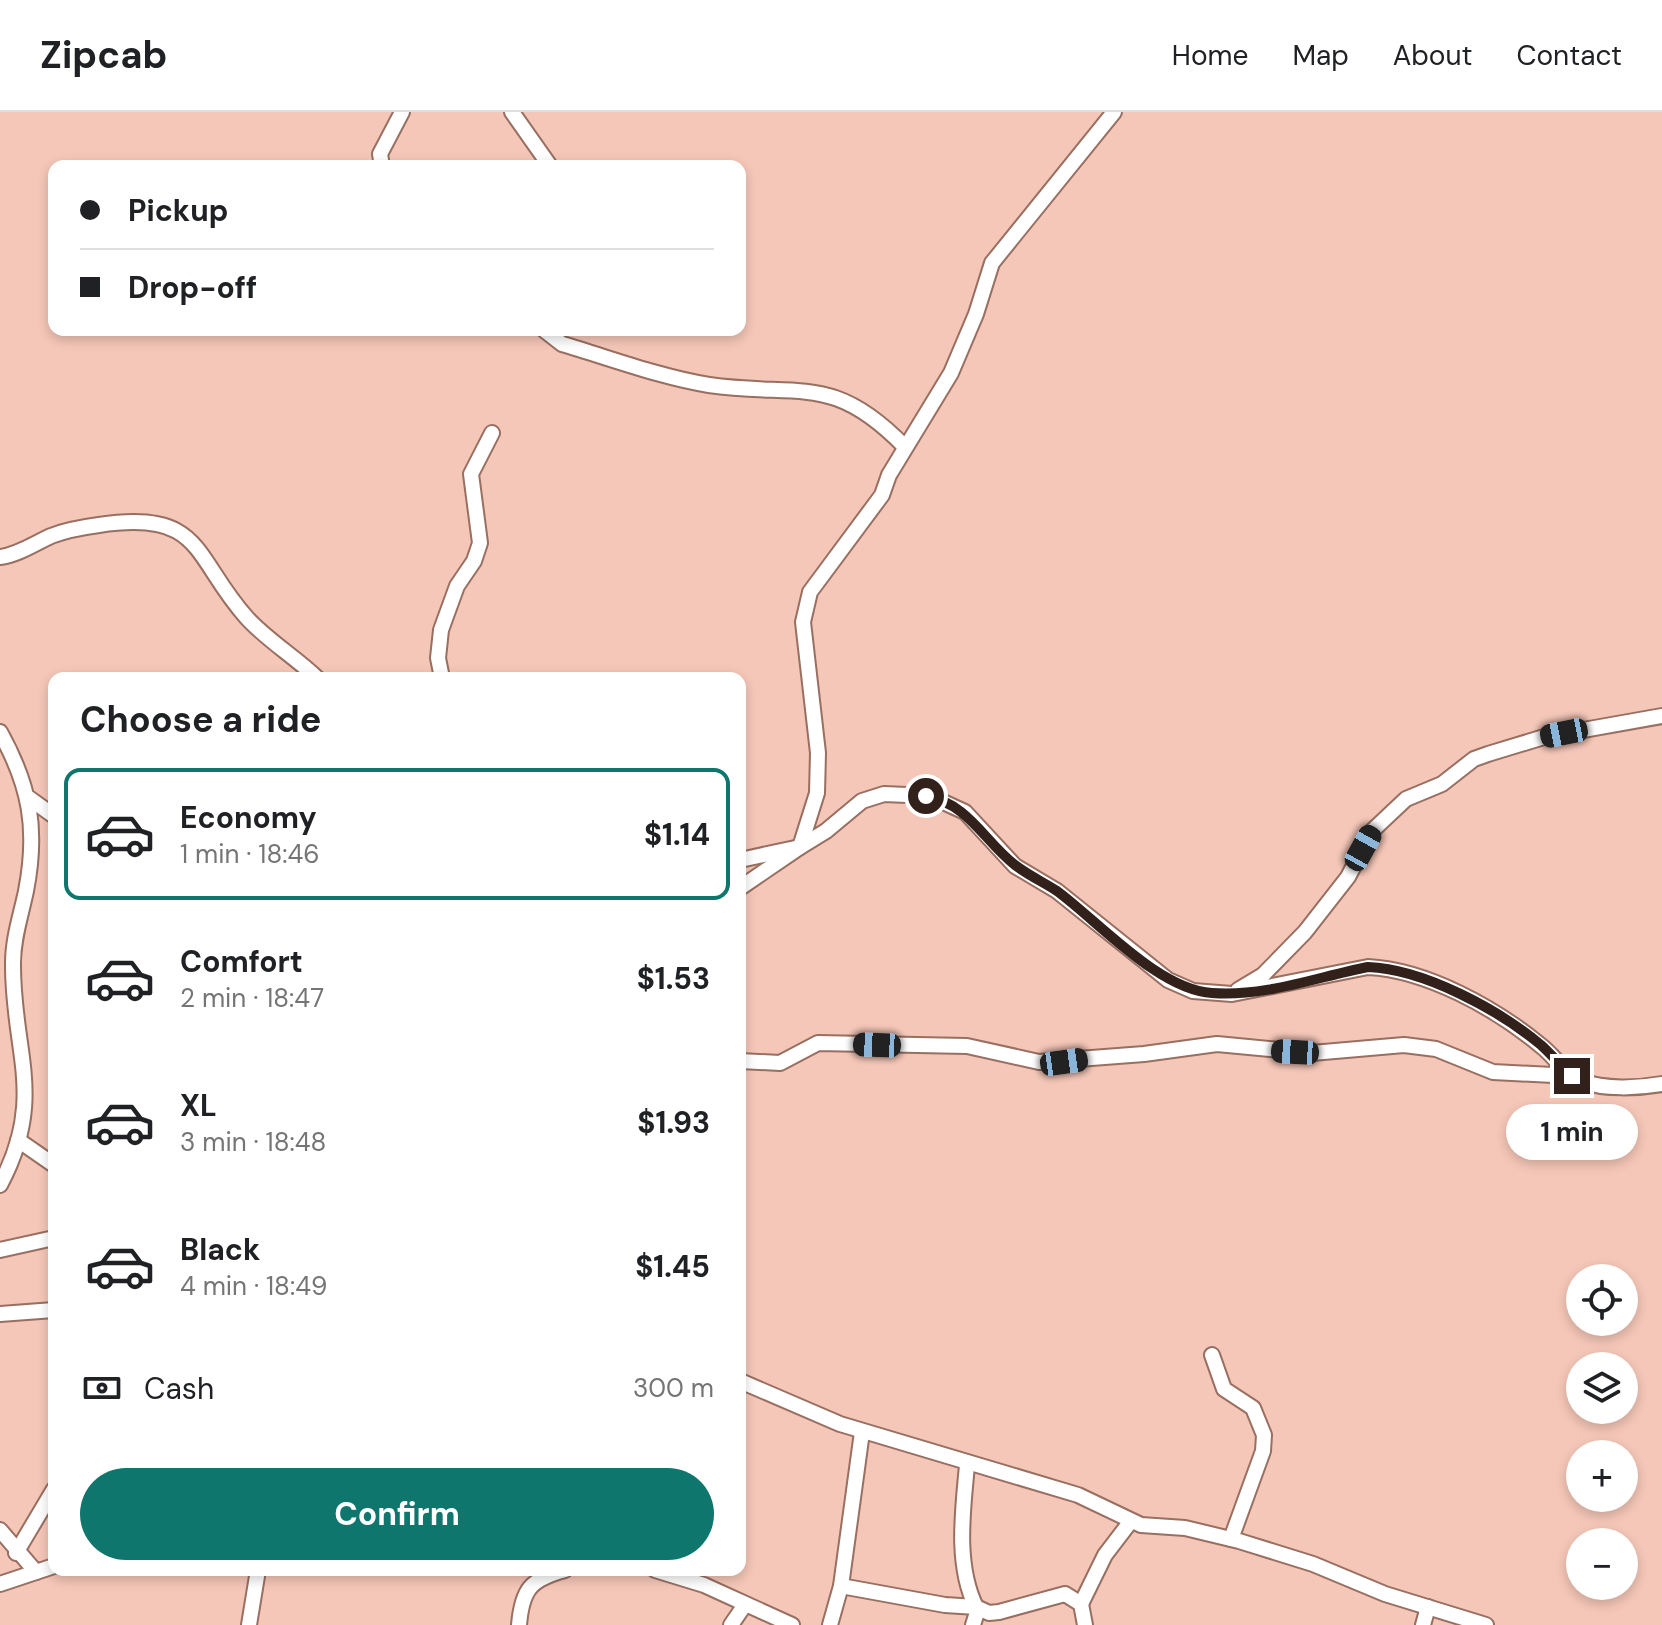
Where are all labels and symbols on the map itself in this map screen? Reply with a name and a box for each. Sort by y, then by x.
car [1538,717,1590,749]
route start [908,778,944,814]
car [1341,821,1385,875]
car [853,1032,901,1058]
car [1270,1039,1320,1065]
car [1039,1047,1089,1077]
route end [1554,1058,1590,1094]
callout: 1 min [1506,1104,1638,1160]

